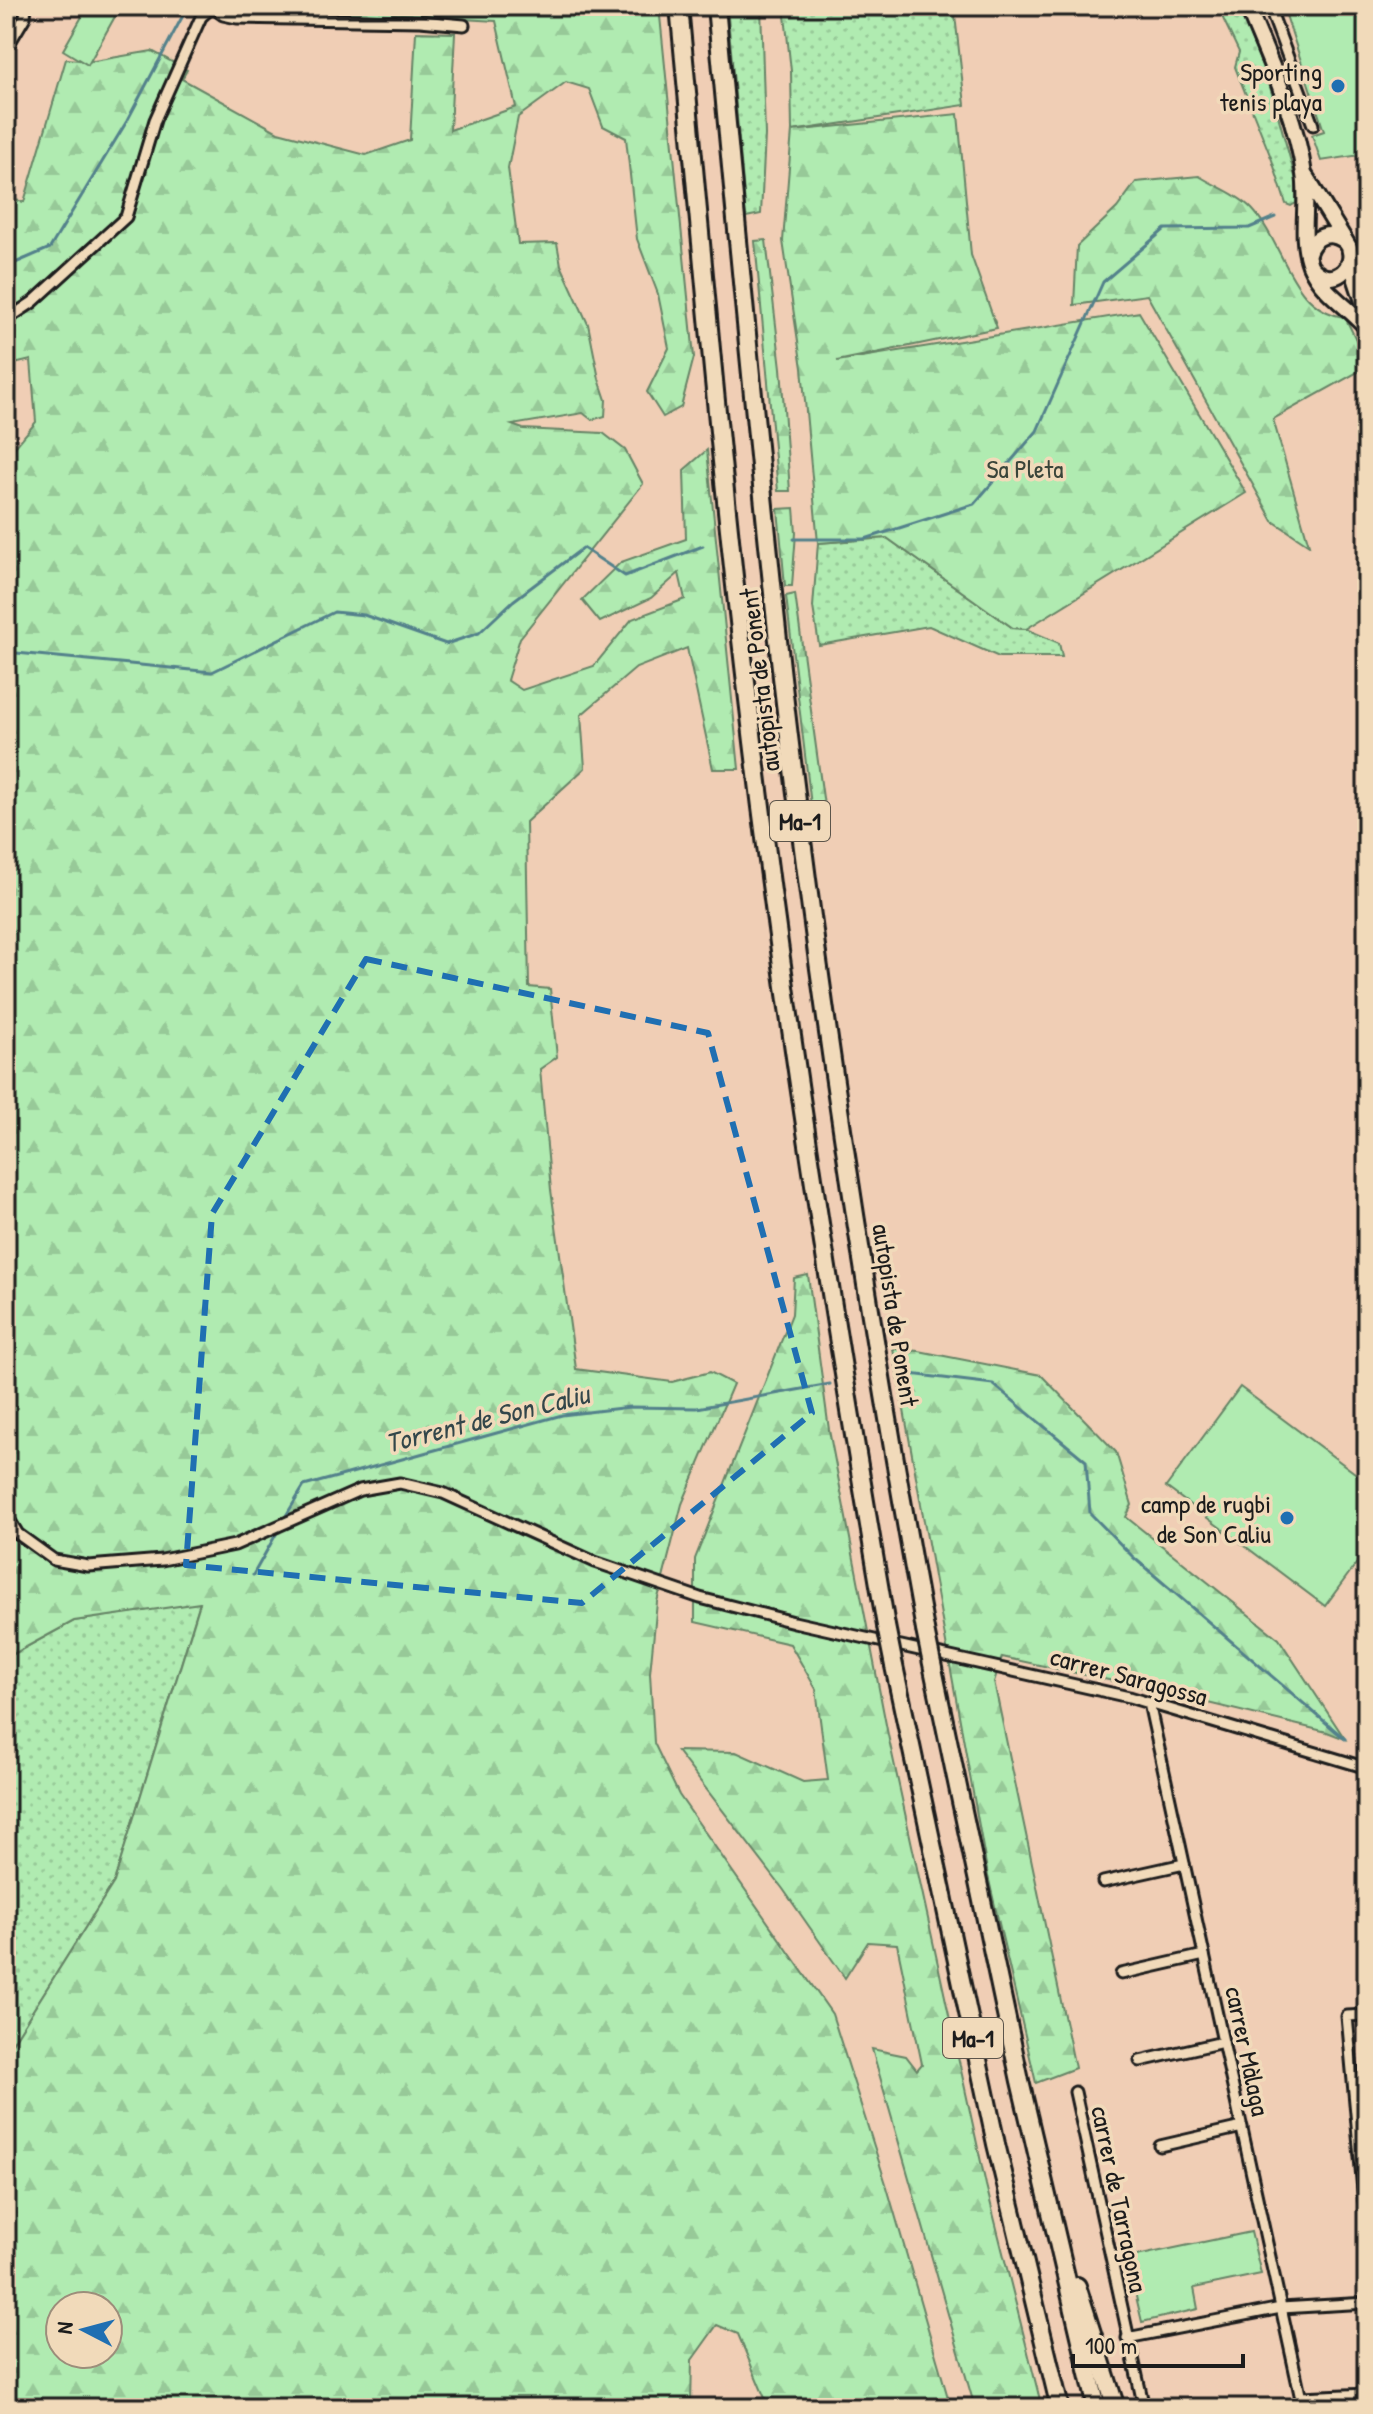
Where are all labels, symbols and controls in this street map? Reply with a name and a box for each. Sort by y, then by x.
place label: Sporting tenis playa [1220,54,1322,119]
marker: Sporting tenis playa [1329,77,1347,95]
park label: Sa Pleta [986,451,1064,486]
street label: autopista de Ponent [730,585,788,774]
road number: Ma-1 [770,801,830,841]
street label: autopista de Ponent [864,1221,928,1410]
water label: Torrent de Son Caliu [381,1374,596,1462]
place label: camp de rugbi de Son Caliu [1141,1486,1271,1551]
marker: camp de rugbi de Son Caliu [1278,1509,1296,1527]
street label: carrer Saragossa [1047,1638,1211,1714]
street label: carrer Màlaga [1217,1983,1279,2119]
road number: Ma-1 [943,2018,1003,2058]
street label: carrer de Tarragona [1083,2103,1157,2295]
north arrow [44,2290,124,2370]
scale bar [1073,2318,1243,2368]
text: N [49,2320,80,2335]
text: 100 m [1085,2329,1137,2361]

